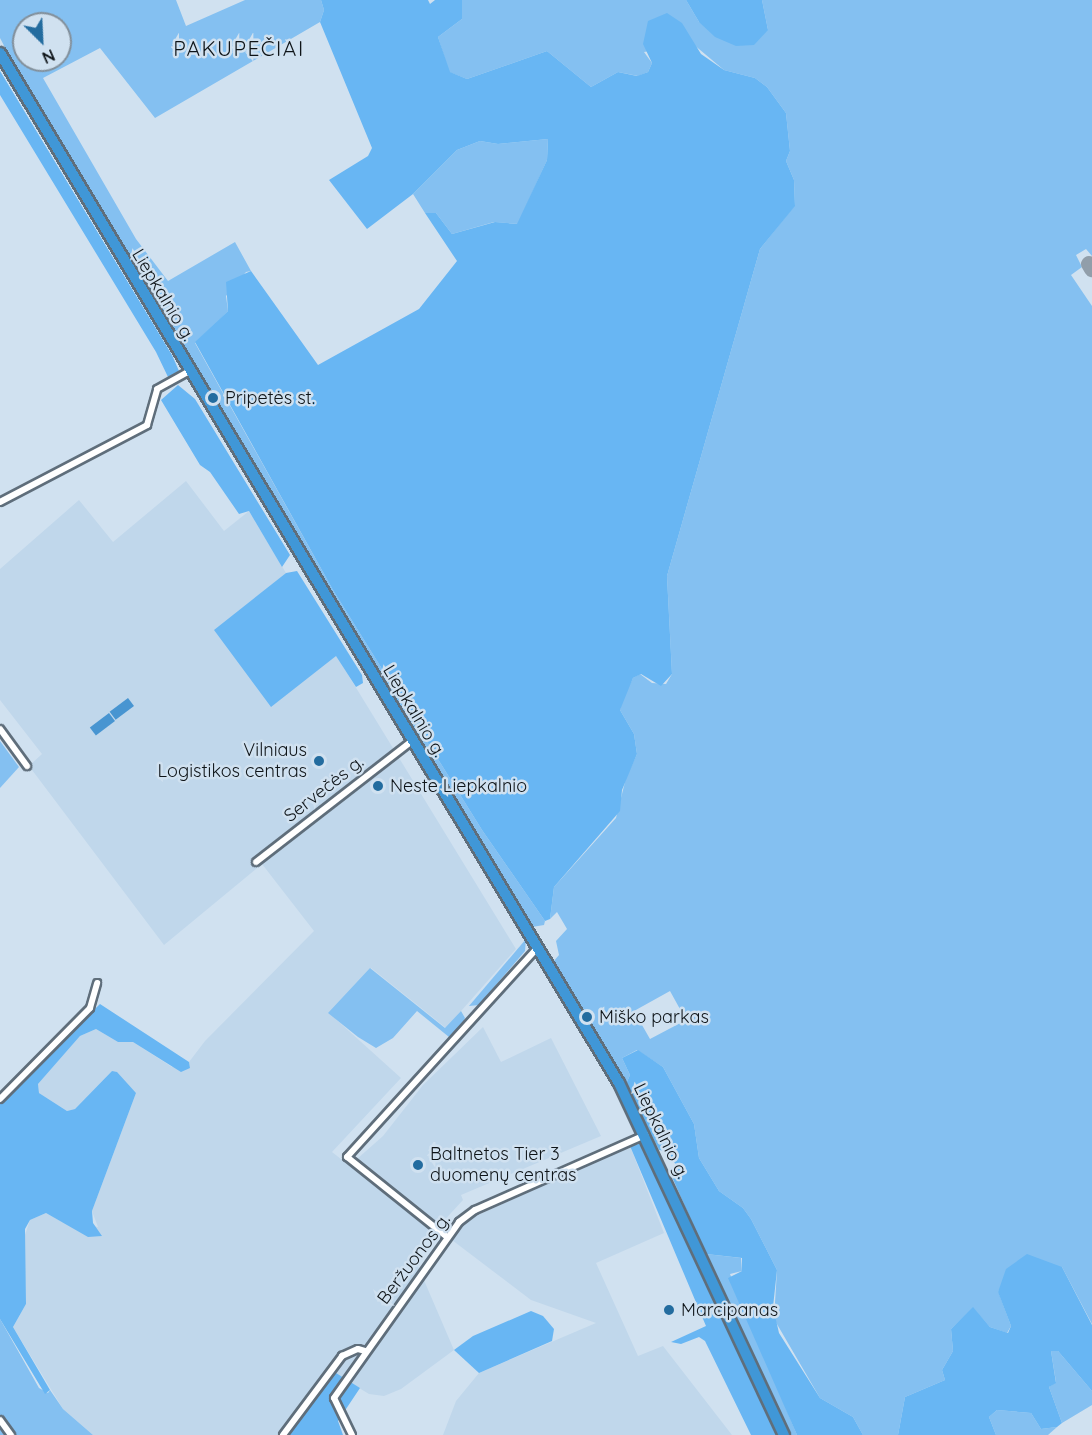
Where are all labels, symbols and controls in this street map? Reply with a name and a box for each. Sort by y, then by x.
north arrow [12,12,72,72]
district label: PAKUPEČIAI [173,35,305,61]
text: N [39,45,58,68]
street label: Liepkalnio g. [127,245,199,345]
place label: Pripetės st. [225,387,315,409]
marker: Pripetės st. [206,391,220,405]
street label: Liepkalnio g. [378,661,450,761]
place label: Vilniaus Logistikos centras [158,740,307,783]
street label: Servečės g. [280,751,368,827]
marker: Vilniaus Logistikos centras [312,754,326,768]
place label: Neste Liepkalnio [390,775,527,797]
marker: Neste Liepkalnio [371,779,385,793]
place label: Miško parkas [599,1006,709,1028]
marker: Miško parkas [580,1010,594,1024]
street label: Liepkalnio g. [629,1080,693,1182]
place label: Baltnetos Tier 3 duomenų centras [430,1144,577,1186]
marker: Baltnetos Tier 3 duomenų centras [411,1158,425,1172]
street label: Beržuonos g. [373,1210,455,1308]
place label: Marcipanas [681,1299,778,1321]
marker: Marcipanas [662,1303,676,1317]

